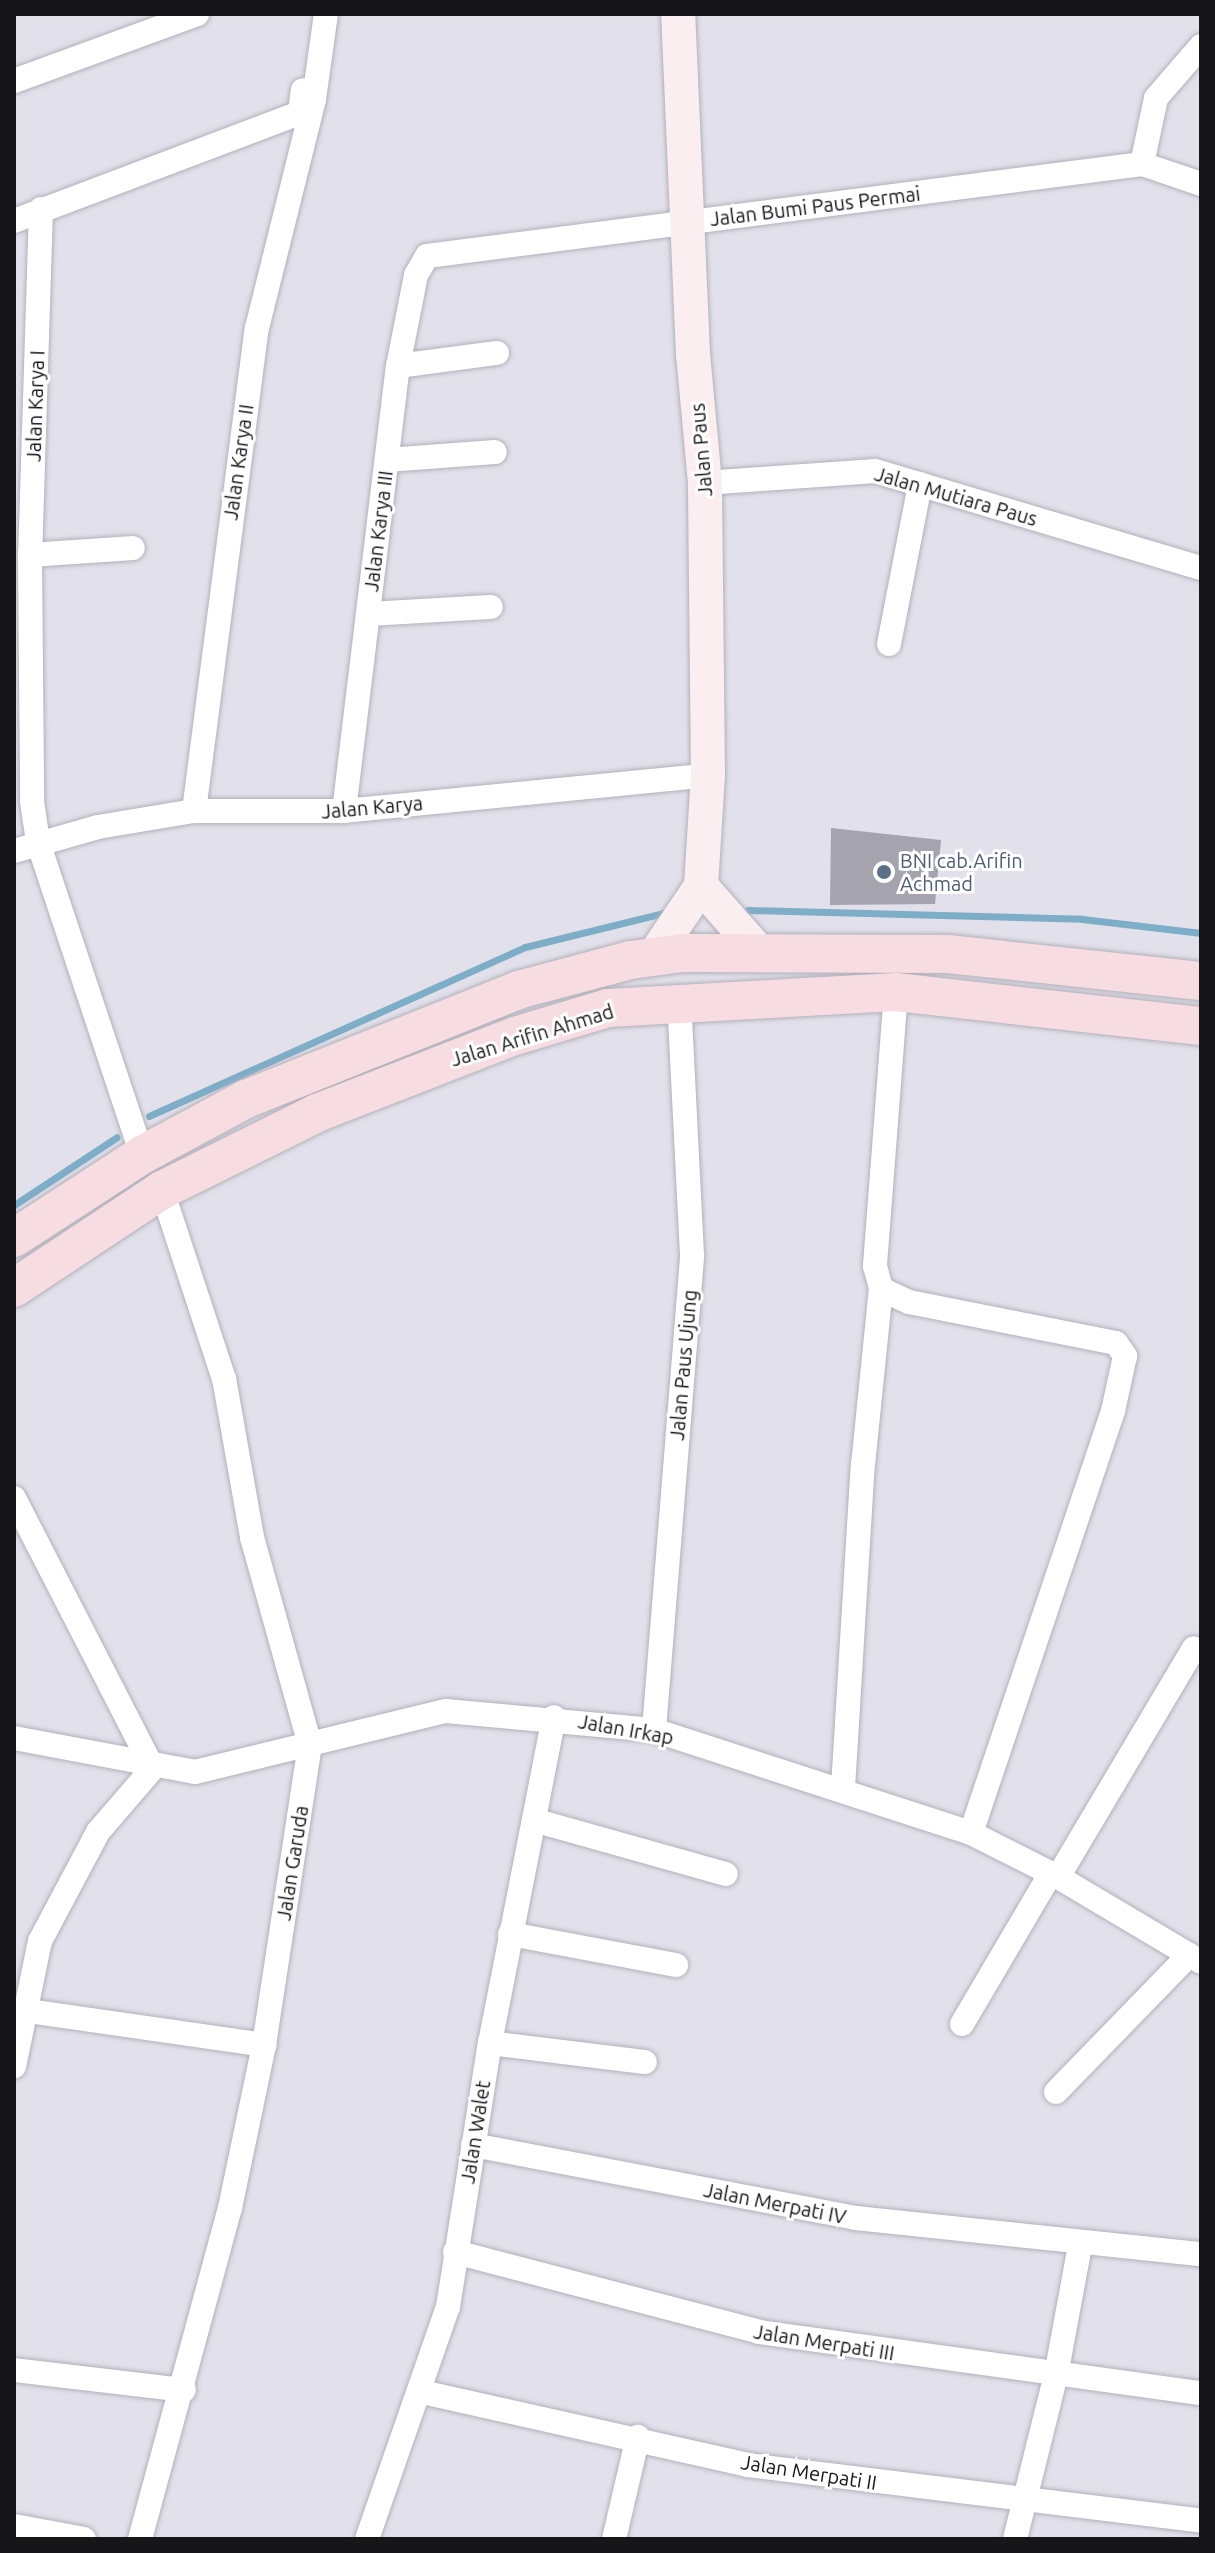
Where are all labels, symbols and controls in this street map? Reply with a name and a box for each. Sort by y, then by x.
street label: Jalan Bumi Paus Permai [708,181,922,231]
street label: Jalan Karya I [21,350,49,462]
street label: Jalan Karya II [218,402,258,522]
street label: Jalan Paus [685,402,717,498]
street label: Jalan Mutiara Paus [872,461,1040,531]
street label: Jalan Karya III [359,469,397,593]
street label: Jalan Karya [320,791,424,823]
place label: BNI cab.Arifin Achmad [900,848,1023,895]
marker: BNI cab.Arifin Achmad [875,863,893,881]
street label: Jalan Arifin Ahmad [448,999,616,1071]
street label: Jalan Paus Ujung [664,1289,702,1441]
street label: Jalan Irkap [576,1709,676,1749]
street label: Jalan Garuda [271,1804,313,1922]
street label: Jalan Walet [455,2079,495,2185]
street label: Jalan Merpati IV [702,2177,848,2229]
street label: Jalan Merpati III [752,2319,896,2365]
street label: Jalan Merpati II [739,2449,879,2495]

